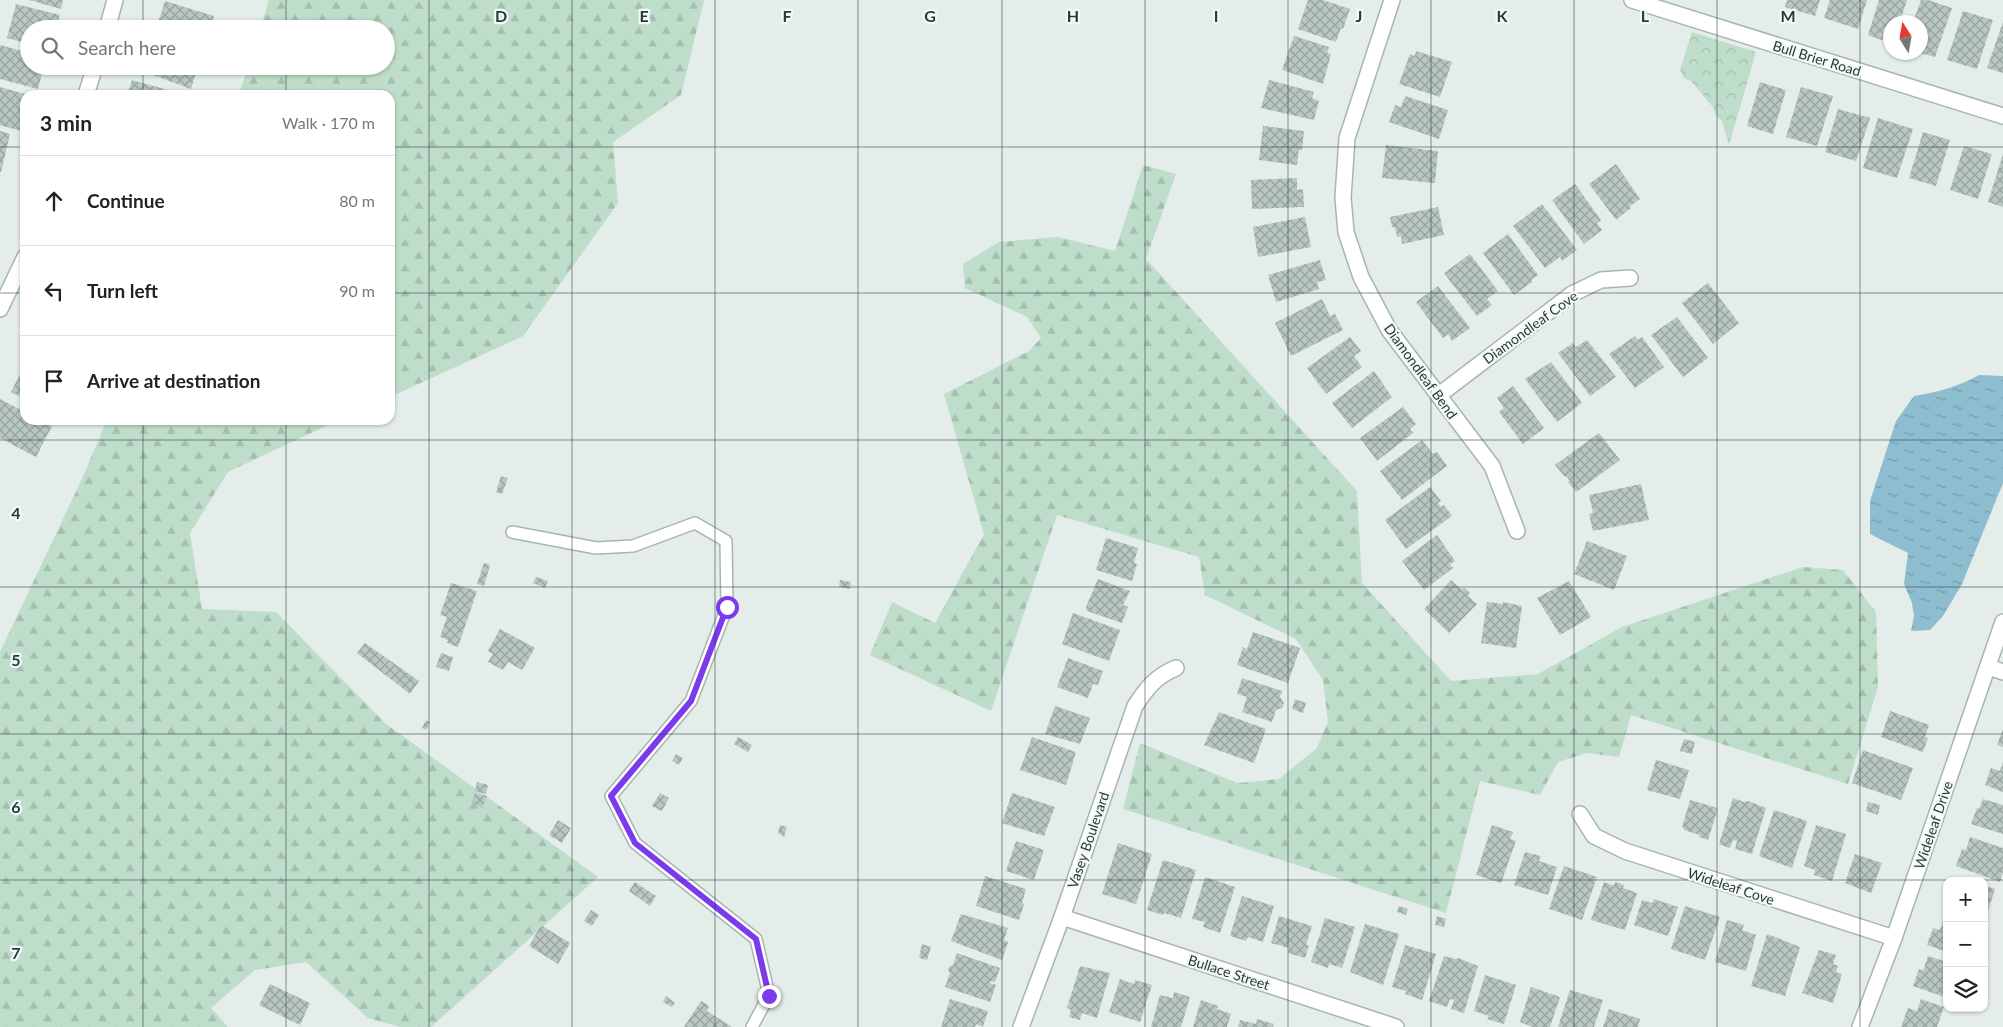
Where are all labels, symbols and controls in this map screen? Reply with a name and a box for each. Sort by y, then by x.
text: D [495,6,507,25]
text: E [639,6,649,25]
text: F [782,6,792,25]
text: G [924,6,936,25]
text: H [1067,6,1079,25]
text: I [1214,6,1218,25]
text: J [1356,6,1362,25]
text: K [1497,6,1509,25]
text: L [1641,6,1650,25]
text: M [1780,6,1796,25]
north arrow [1883,15,1928,60]
search box [20,20,395,75]
icon: search [38,34,66,62]
text: Search here [78,36,176,59]
street label: Bull Brier Road [1771,37,1863,79]
text: 3 min [40,110,92,135]
text: Walk · 170 m [282,113,375,132]
icon: ahead [40,187,68,215]
text: Continue [87,189,165,212]
text: 80 m [339,191,375,210]
icon: left [40,277,68,305]
text: Turn left [87,279,158,302]
text: 90 m [339,281,375,300]
street label: Diamondleaf Cove [1479,287,1581,367]
street label: Diamondleaf Bend [1381,320,1461,422]
icon: arrive [40,367,68,395]
text: Arrive at destination [87,369,260,392]
text: 4 [11,503,21,522]
route start [716,596,739,619]
text: 5 [11,650,21,669]
street label: Wideleaf Drive [1910,779,1956,871]
street label: Vasey Boulevard [1064,789,1112,891]
text: 6 [11,797,21,816]
street label: Wideleaf Cove [1685,864,1777,908]
map controls [1943,877,1988,1012]
button: + [1943,877,1988,922]
button: − [1943,922,1988,967]
text: 7 [11,943,21,962]
street label: Bullace Street [1186,951,1272,993]
button: layers [1943,967,1988,1012]
route end [758,985,781,1008]

